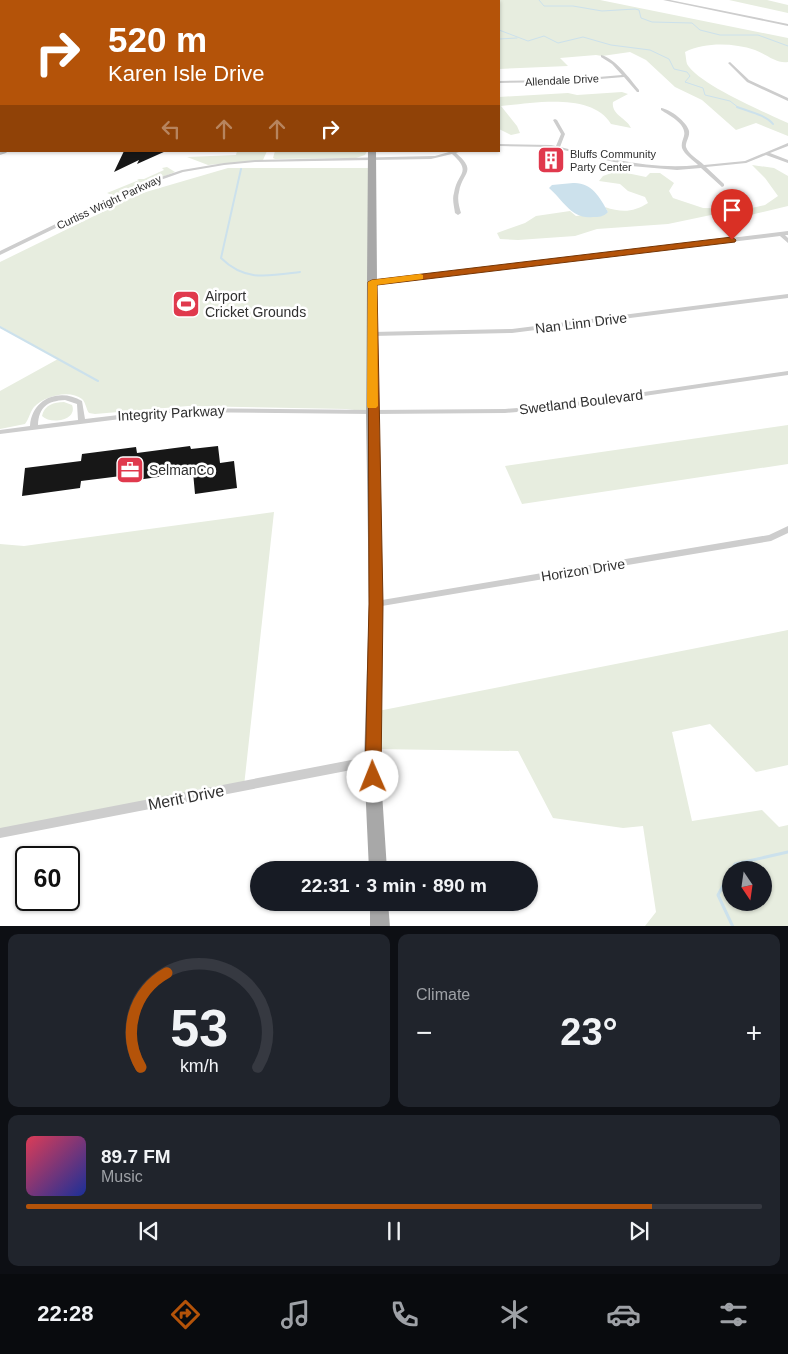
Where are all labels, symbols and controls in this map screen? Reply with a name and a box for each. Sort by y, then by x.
icon: right [25,20,90,85]
text: 520 m [108,20,207,59]
text: Karen Isle Drive [108,61,265,86]
street label: Allendale Drive [525,72,599,88]
icon: left [157,115,185,143]
icon: ahead [210,115,238,143]
icon: ahead [263,115,291,143]
icon: right [316,115,344,143]
building icon: Bluffs Community Party Center [536,145,566,175]
place label: Bluffs Community Party Center [570,148,656,173]
street label: Curtiss Wright Parkway [55,172,164,232]
pin [711,189,753,240]
icon: arrive [718,196,746,224]
place label: Airport Cricket Grounds [205,288,306,320]
sports icon: Airport Cricket Grounds [171,289,201,319]
street label: Nan Linn Drive [534,309,628,337]
street label: Swetland Boulevard [518,386,644,418]
street label: Integrity Parkway [117,402,225,424]
office icon: SelmanCo [115,455,145,485]
place label: SelmanCo [149,462,215,478]
street label: Horizon Drive [540,555,626,585]
position arrow [346,750,398,802]
street label: Merit Drive [147,782,226,813]
speed limit sign: 60 [15,846,80,911]
north arrow [722,861,772,911]
map controls [722,861,772,911]
text: 22:31 · 3 min · 890 m [301,875,487,896]
text: Climate [416,986,470,1003]
text: 53 [170,999,228,1057]
text: 23° [560,1011,618,1053]
text: − [416,1017,432,1048]
text: + [746,1017,762,1048]
text: km/h [180,1056,218,1076]
text: 89.7 FM [101,1146,171,1167]
text: Music [101,1168,143,1185]
icon: previous [135,1217,163,1245]
icon: pause [380,1217,408,1245]
icon: next [625,1217,653,1245]
icon: directions [168,1297,203,1332]
icon: music [278,1297,313,1332]
icon: phone [387,1297,422,1332]
icon: climate [497,1297,532,1332]
icon: car [606,1297,641,1332]
icon: filters [716,1297,751,1332]
text: 22:28 [37,1301,94,1326]

